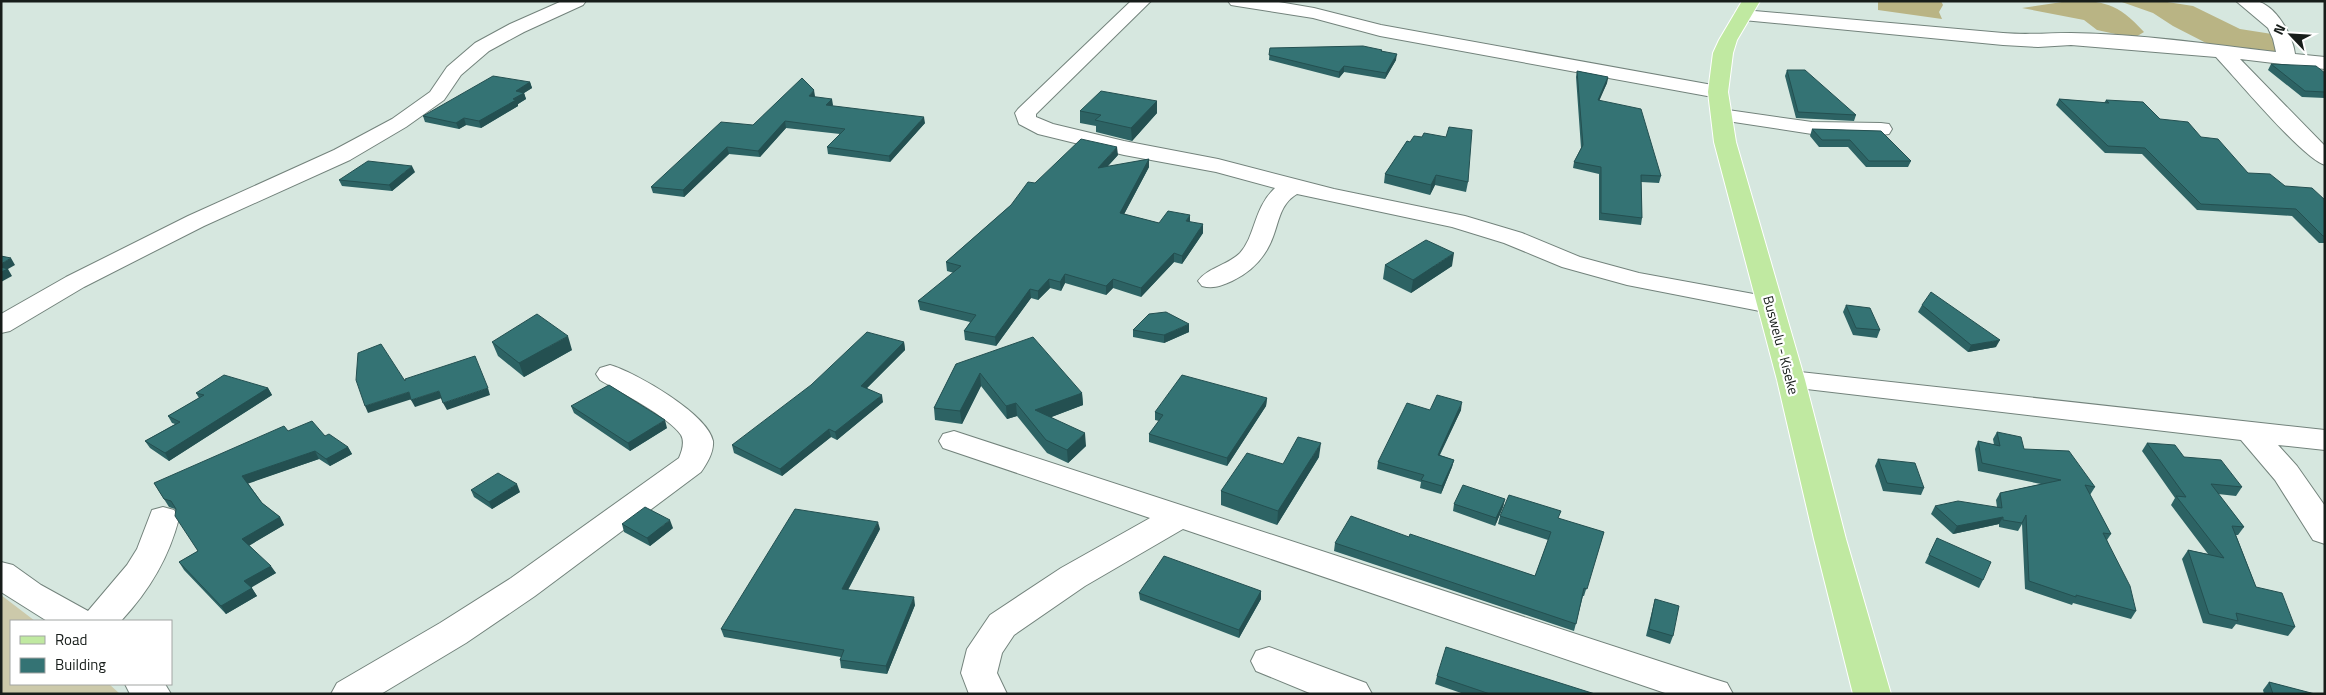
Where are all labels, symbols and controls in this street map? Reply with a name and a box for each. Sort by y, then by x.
north arrow [2266,10,2316,60]
text: N [2267,20,2290,38]
street label: Buswelu - Kiseke [1758,293,1805,397]
legend [10,620,172,685]
text: Road [55,628,87,651]
text: Building [55,653,106,676]

